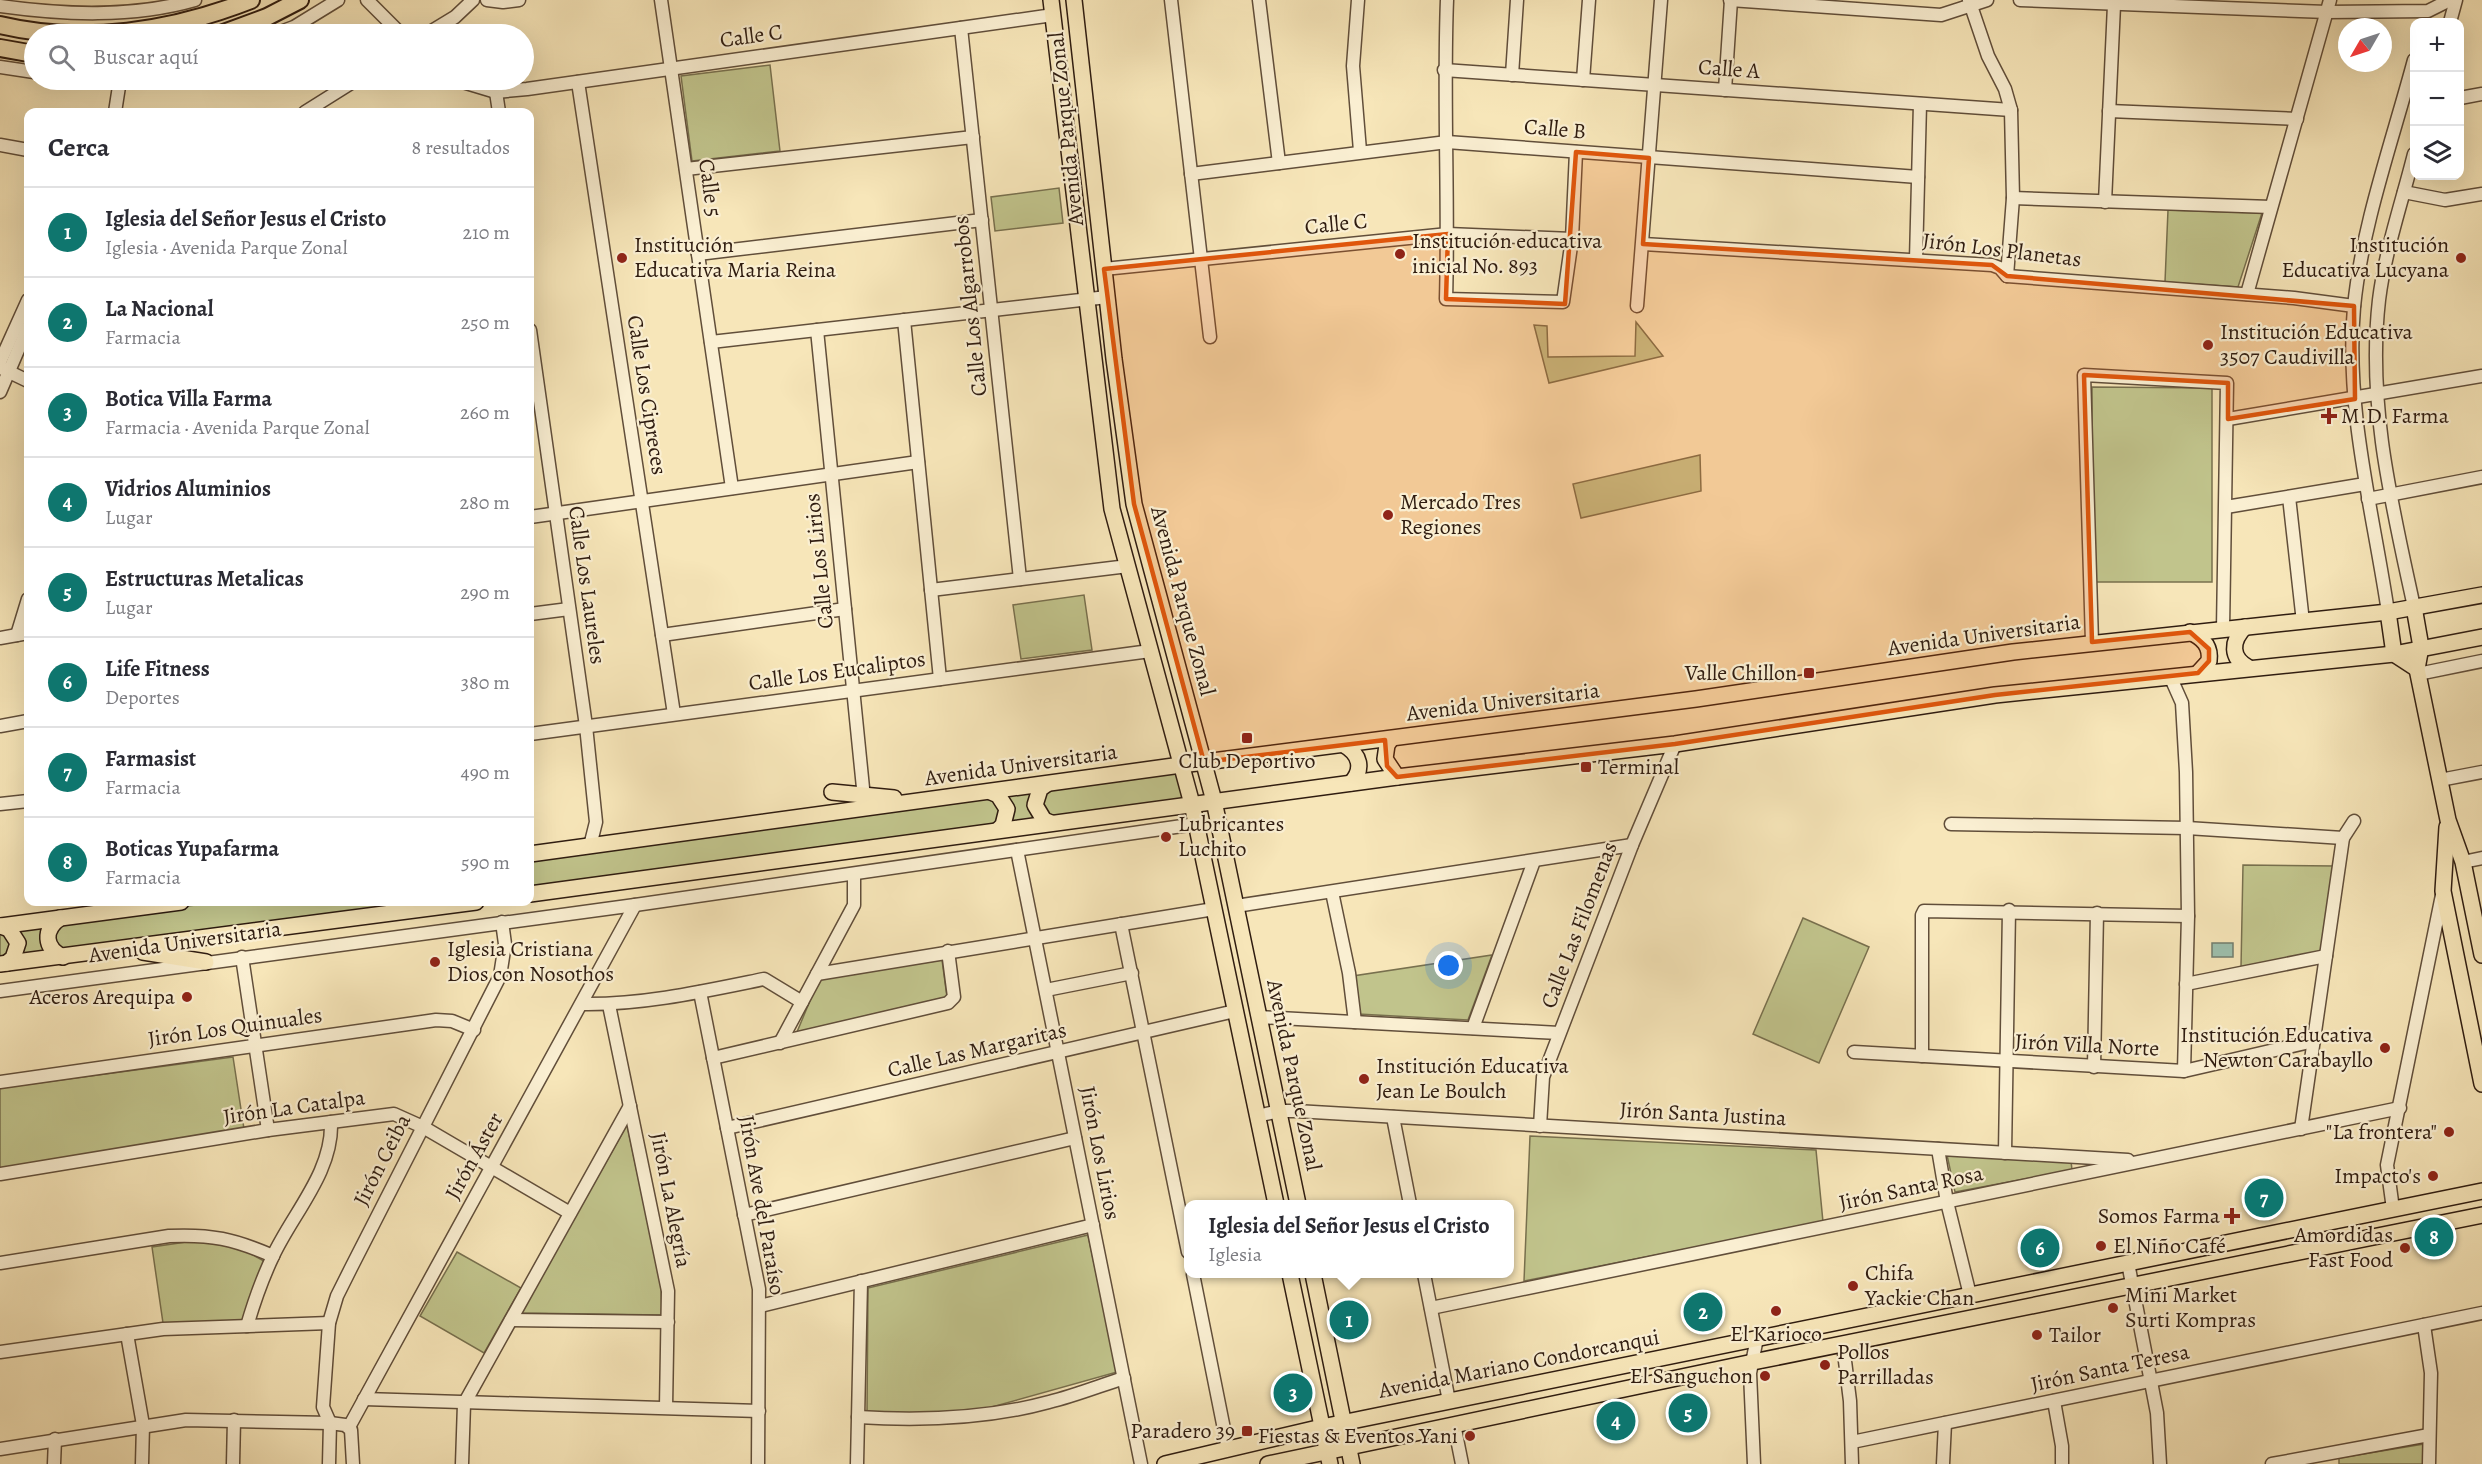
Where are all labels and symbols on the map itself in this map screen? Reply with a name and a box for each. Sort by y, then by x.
street label: Calle C [718,17,784,55]
north arrow [2338,18,2392,72]
street label: Avenida Parque Zonal [1041,31,1091,228]
street label: Calle A [1697,52,1762,86]
street label: Calle B [1523,111,1587,147]
street label: Calle 5 [691,157,729,219]
street label: Calle C [1303,206,1369,242]
street label: Calle Los Algarrobos [946,214,994,398]
street label: Jirón Los Planetas [1921,225,2083,275]
place label: Institución educativa inicial No. 893 [1412,226,1603,281]
place label: Institución Educativa Maria Reina [634,230,837,285]
place label: Institución Educativa Lucyana [2282,230,2450,285]
marker: Institución educativa inicial No. 893 [1393,247,1407,261]
marker: Institución Educativa Maria Reina [615,251,629,265]
marker: Institución Educativa Lucyana [2454,251,2468,265]
street label: Calle Los Cipreces [620,313,674,477]
place label: Institución Educativa 3507 Caudivilla [2220,317,2414,372]
marker: Institución Educativa 3507 Caudivilla [2201,338,2215,352]
place label: M.D. Farma [2341,401,2450,431]
marker: M.D. Farma [2322,409,2336,423]
place label: Mercado Tres Regiones [1400,487,1521,542]
street label: Calle Los Lirios [797,492,841,630]
street label: Avenida Parque Zonal [1143,502,1223,699]
street label: Calle Los Laureles [561,504,613,666]
marker: Mercado Tres Regiones [1381,508,1395,522]
street label: Avenida Universitaria [1885,607,2083,664]
street label: Calle Los Eucaliptos [747,644,927,698]
place label: Valle Chillon [1684,658,1797,688]
marker: Valle Chillon [1802,666,1816,680]
street label: Avenida Universitaria [1404,675,1602,729]
marker: Club Deportivo [1240,731,1254,745]
street label: Avenida Universitaria [922,737,1120,794]
place label: Club Deportivo [1179,746,1315,776]
place label: Terminal [1598,752,1679,782]
marker: Terminal [1579,760,1593,774]
place label: Lubricantes Luchito [1178,809,1284,864]
marker: Lubricantes Luchito [1159,830,1173,844]
street label: Calle Las Filomenas [1533,837,1625,1013]
street label: Avenida Universitaria [86,914,284,971]
place label: Iglesia Cristiana Dios con Nosothos [447,934,614,989]
your location [1434,951,1463,980]
marker: Iglesia Cristiana Dios con Nosothos [428,955,442,969]
street label: Avenida Parque Zonal [1259,976,1329,1173]
place label: Aceros Arequipa [28,982,176,1012]
marker: Aceros Arequipa [180,990,194,1004]
street label: Jirón Los Quinuales [146,1000,324,1054]
street label: Calle Las Margaritas [885,1015,1069,1085]
place label: Institución Educativa Newton Carabayllo [2180,1020,2374,1075]
street label: Jirón Villa Norte [2014,1026,2160,1064]
marker: Institución Educativa Newton Carabayllo [2378,1041,2392,1055]
place label: Institución Educativa Jean Le Boulch [1376,1051,1570,1106]
marker: Institución Educativa Jean Le Boulch [1357,1072,1371,1086]
street label: Jirón La Catalpa [221,1082,368,1132]
street label: Jirón Los Lirios [1072,1084,1128,1222]
street label: Jirón Santa Justina [1619,1095,1788,1133]
street label: Jirón Áster [438,1107,510,1205]
street label: Jirón Ceiba [346,1108,418,1211]
street label: Jirón Ave del Paraíso [731,1113,793,1297]
place label: "La frontera" [2326,1117,2437,1147]
marker: "La frontera" [2442,1125,2456,1139]
street label: Jirón La Alegría [643,1130,699,1271]
street label: Jirón Santa Rosa [1836,1158,1987,1218]
place label: Impacto's [2334,1161,2421,1191]
marker: Impacto's [2426,1169,2440,1183]
pin: 7 [2244,1176,2284,1220]
place label: Somos Farma [2098,1201,2221,1231]
marker: Somos Farma [2225,1209,2239,1223]
pin: 8 [2414,1214,2454,1260]
place label: Amordidas Fast Food [2293,1220,2393,1275]
pin: 6 [2020,1226,2060,1270]
place label: El Niño Café [2113,1231,2226,1261]
marker: El Niño Café [2094,1239,2108,1253]
marker: Amordidas Fast Food [2398,1241,2412,1255]
place label: Chifa Yackie Chan [1864,1258,1974,1313]
marker: Chifa Yackie Chan [1846,1279,1860,1293]
place label: Mini Market Surti Kompras [2125,1280,2256,1335]
pin: 2 [1684,1290,1722,1334]
pin: 1 [1330,1298,1368,1342]
marker: Mini Market Surti Kompras [2106,1301,2120,1315]
marker: El Karioco [1769,1304,1783,1318]
place label: El Karioco [1730,1319,1822,1349]
place label: Tailor [2049,1320,2101,1350]
street label: Avenida Mariano Condorcanqui [1375,1322,1662,1406]
marker: Tailor [2030,1328,2044,1342]
street label: Jirón Santa Teresa [2028,1336,2193,1399]
place label: Pollos Parrilladas [1837,1337,1934,1392]
marker: Pollos Parrilladas [1818,1358,1832,1372]
place label: El Sanguchon [1630,1361,1753,1391]
marker: El Sanguchon [1758,1369,1772,1383]
pin: 3 [1274,1370,1312,1416]
pin: 5 [1668,1390,1708,1436]
pin: 4 [1596,1398,1636,1444]
place label: Paradero 39 [1130,1416,1235,1446]
place label: Fiestas & Eventos Yani [1258,1421,1458,1451]
marker: Paradero 39 [1240,1424,1254,1438]
marker: Fiestas & Eventos Yani [1463,1429,1477,1443]

